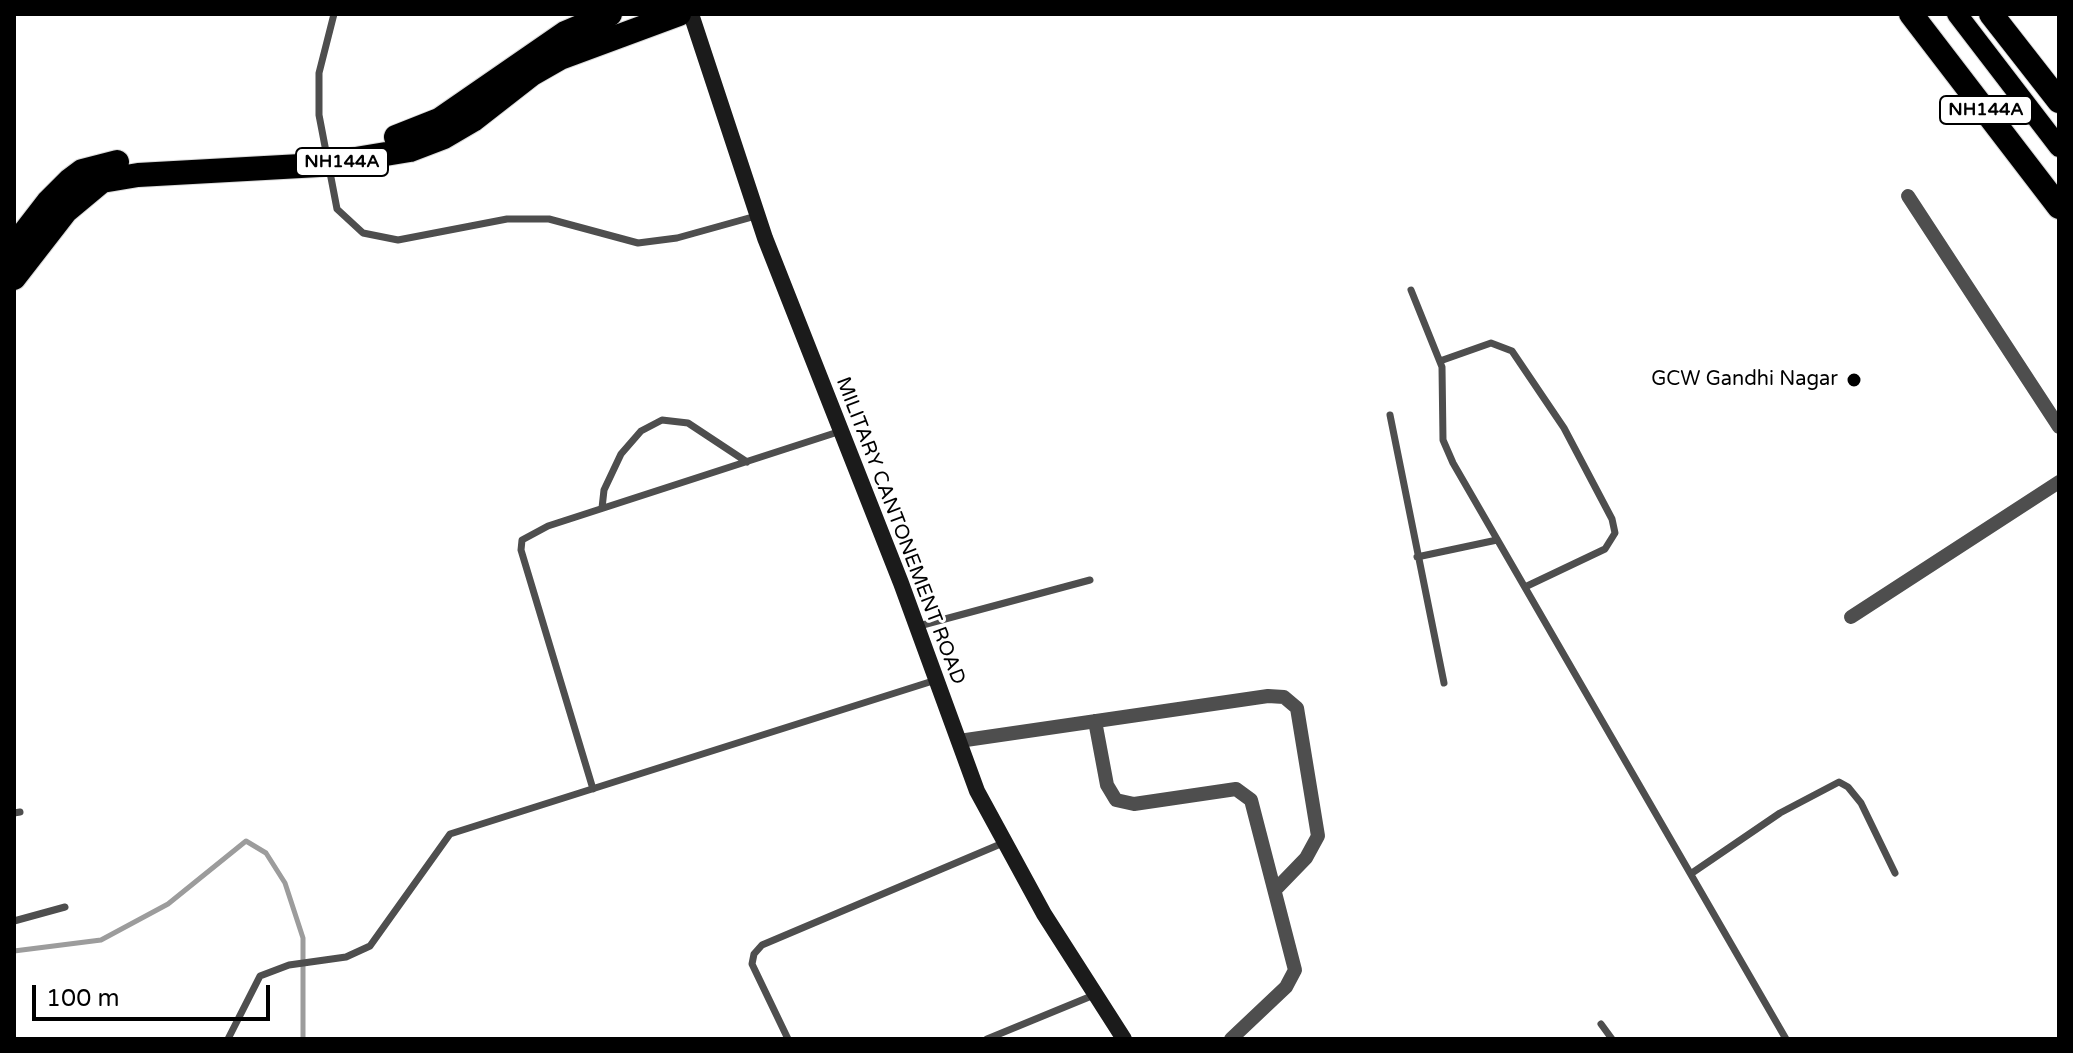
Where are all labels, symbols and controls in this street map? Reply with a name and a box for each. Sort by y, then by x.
road number: NH144A [1940,96,2032,124]
road number: NH144A [296,148,388,176]
place label: GCW Gandhi Nagar [1651,368,1838,392]
marker: GCW Gandhi Nagar [1845,371,1863,389]
street label: MILITARY CANTONEMENT ROAD [830,374,970,688]
scale bar [36,969,274,1019]
text: 100 m [46,984,120,1013]

